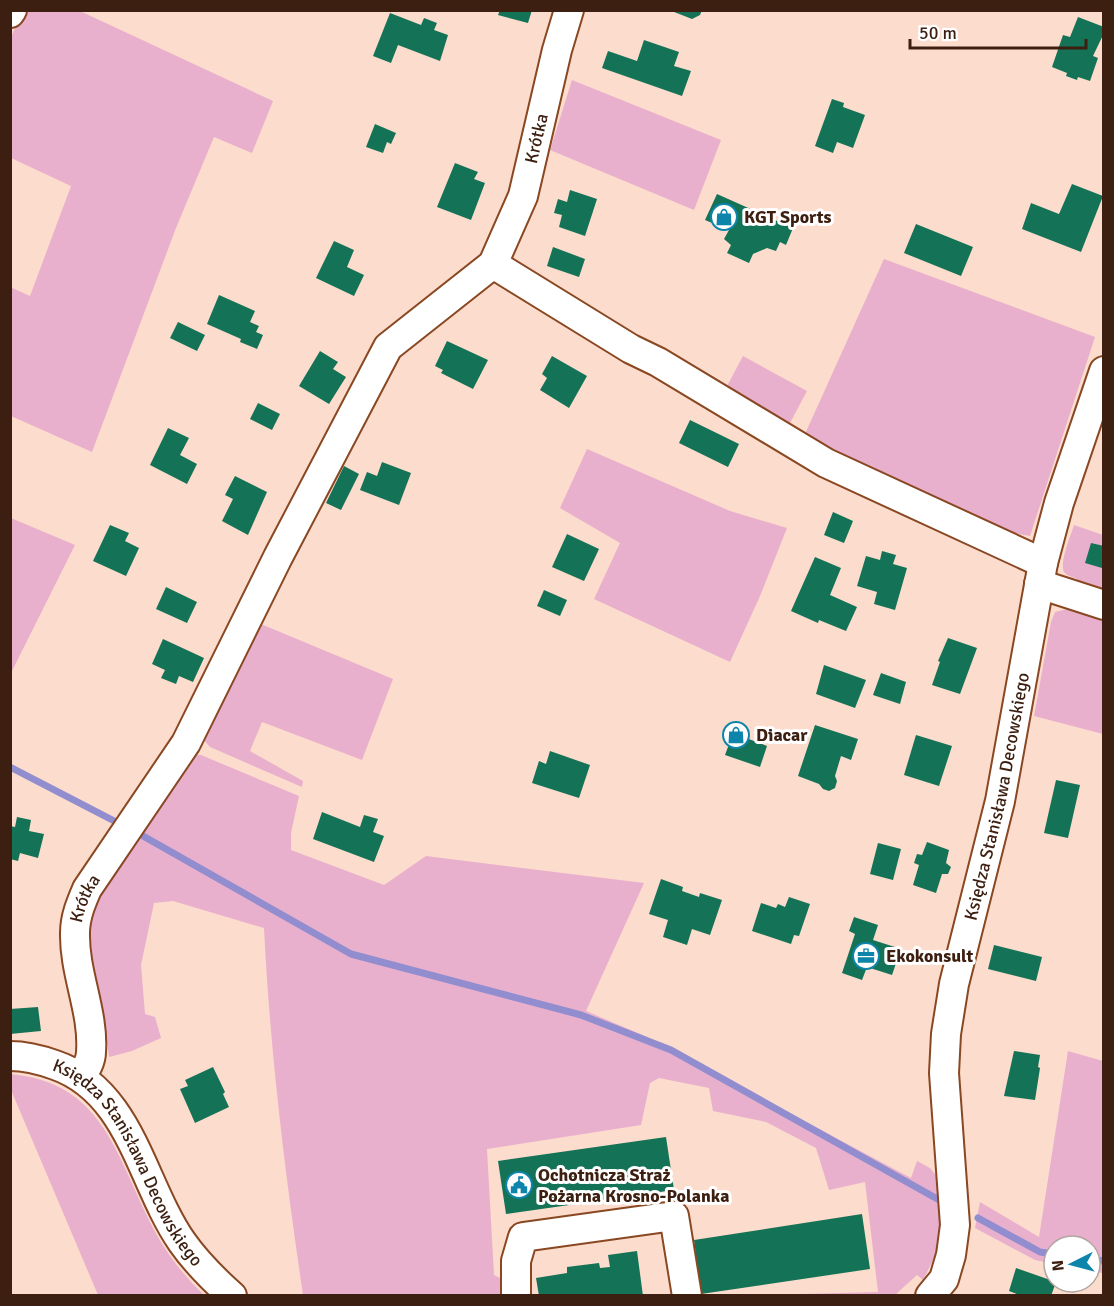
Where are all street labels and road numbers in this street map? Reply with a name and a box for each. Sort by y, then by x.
street label: Krótka [520,111,553,166]
street label: Księdza Stanisława Decowskiego [959,671,1034,923]
street label: Krótka [65,870,105,925]
street label: Księdza Stanisława Decowskiego [50,1054,207,1271]

